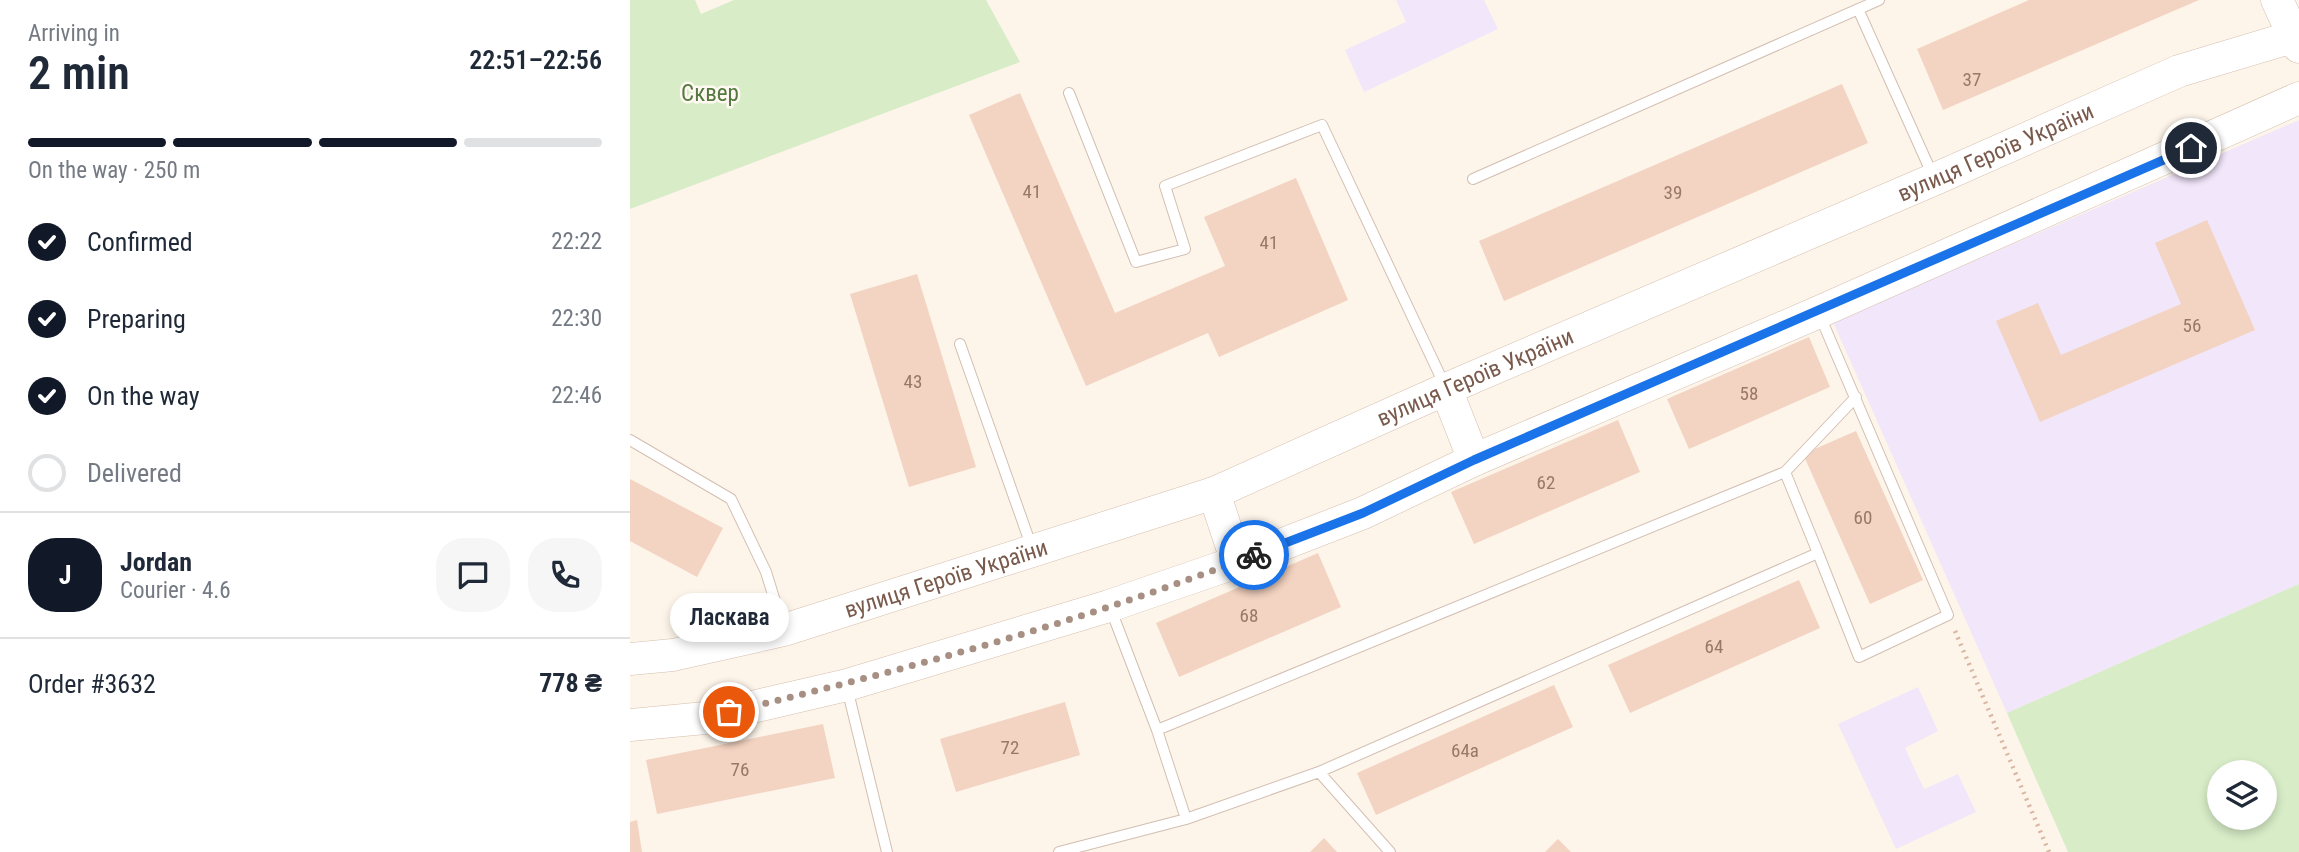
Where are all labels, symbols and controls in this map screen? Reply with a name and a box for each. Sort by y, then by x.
text: Arriving in [28,20,120,47]
text: 22:51–22:56 [469,45,602,75]
text: 2 min [28,46,130,100]
house number: 37 [1963,68,1981,91]
park label: Сквер [681,80,739,107]
street label: вулиця Героїв України [1893,97,2098,207]
pin [2161,118,2221,178]
icon: home [2172,129,2210,167]
text: On the way · 250 m [28,157,200,184]
house number: 41 [1023,180,1041,203]
house number: 39 [1664,181,1682,204]
icon: check [28,223,66,261]
text: Confirmed [87,227,193,257]
text: 22:22 [551,228,602,255]
house number: 41 [1260,231,1278,254]
icon: check [28,300,66,338]
text: Preparing [87,304,186,334]
text: 22:30 [551,305,602,332]
house number: 56 [2183,314,2201,337]
street label: вулиця Героїв України [1373,322,1577,432]
house number: 43 [904,370,922,393]
icon: check [28,377,66,415]
text: On the way [87,381,200,411]
text: 22:46 [551,382,602,409]
house number: 58 [1740,382,1758,405]
text: Delivered [87,458,182,488]
house number: 62 [1537,471,1555,494]
house number: 60 [1854,506,1872,529]
courier [1219,520,1289,590]
street label: вулиця Героїв України [841,533,1051,623]
icon: bike [1235,536,1273,574]
button: chat [436,538,510,612]
button: phone [528,538,602,612]
text: Jordan [120,547,192,577]
text: J [59,560,71,590]
text: Courier · 4.6 [120,577,231,604]
callout: Ласкава [670,593,788,642]
text: Ласкава [689,604,770,631]
house number: 68 [1240,604,1258,627]
house number: 64 [1705,635,1723,658]
text: 778 ₴ [539,668,602,698]
text: Order #3632 [28,669,156,699]
pin [699,682,759,742]
icon: bag [710,693,748,731]
house number: 72 [1001,736,1019,759]
house number: 64а [1451,739,1479,762]
house number: 76 [731,758,749,781]
map controls [2207,760,2277,830]
button: layers [2207,760,2277,830]

